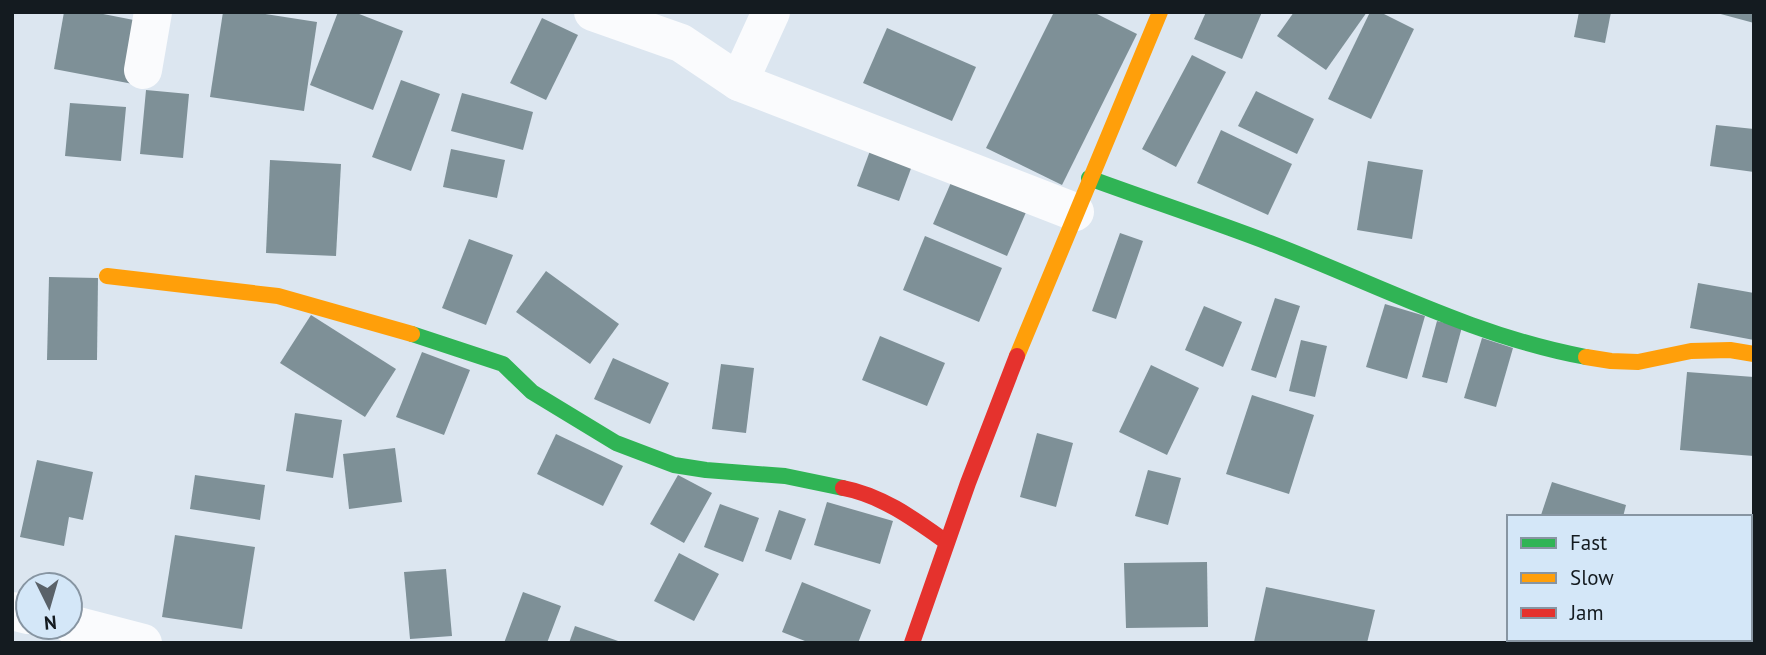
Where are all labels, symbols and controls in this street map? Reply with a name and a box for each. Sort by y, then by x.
legend [1507,515,1752,641]
text: Fast [1570,529,1607,556]
text: Slow [1570,564,1614,591]
north arrow [14,571,84,641]
text: Jam [1569,599,1604,626]
text: N [43,610,58,635]

